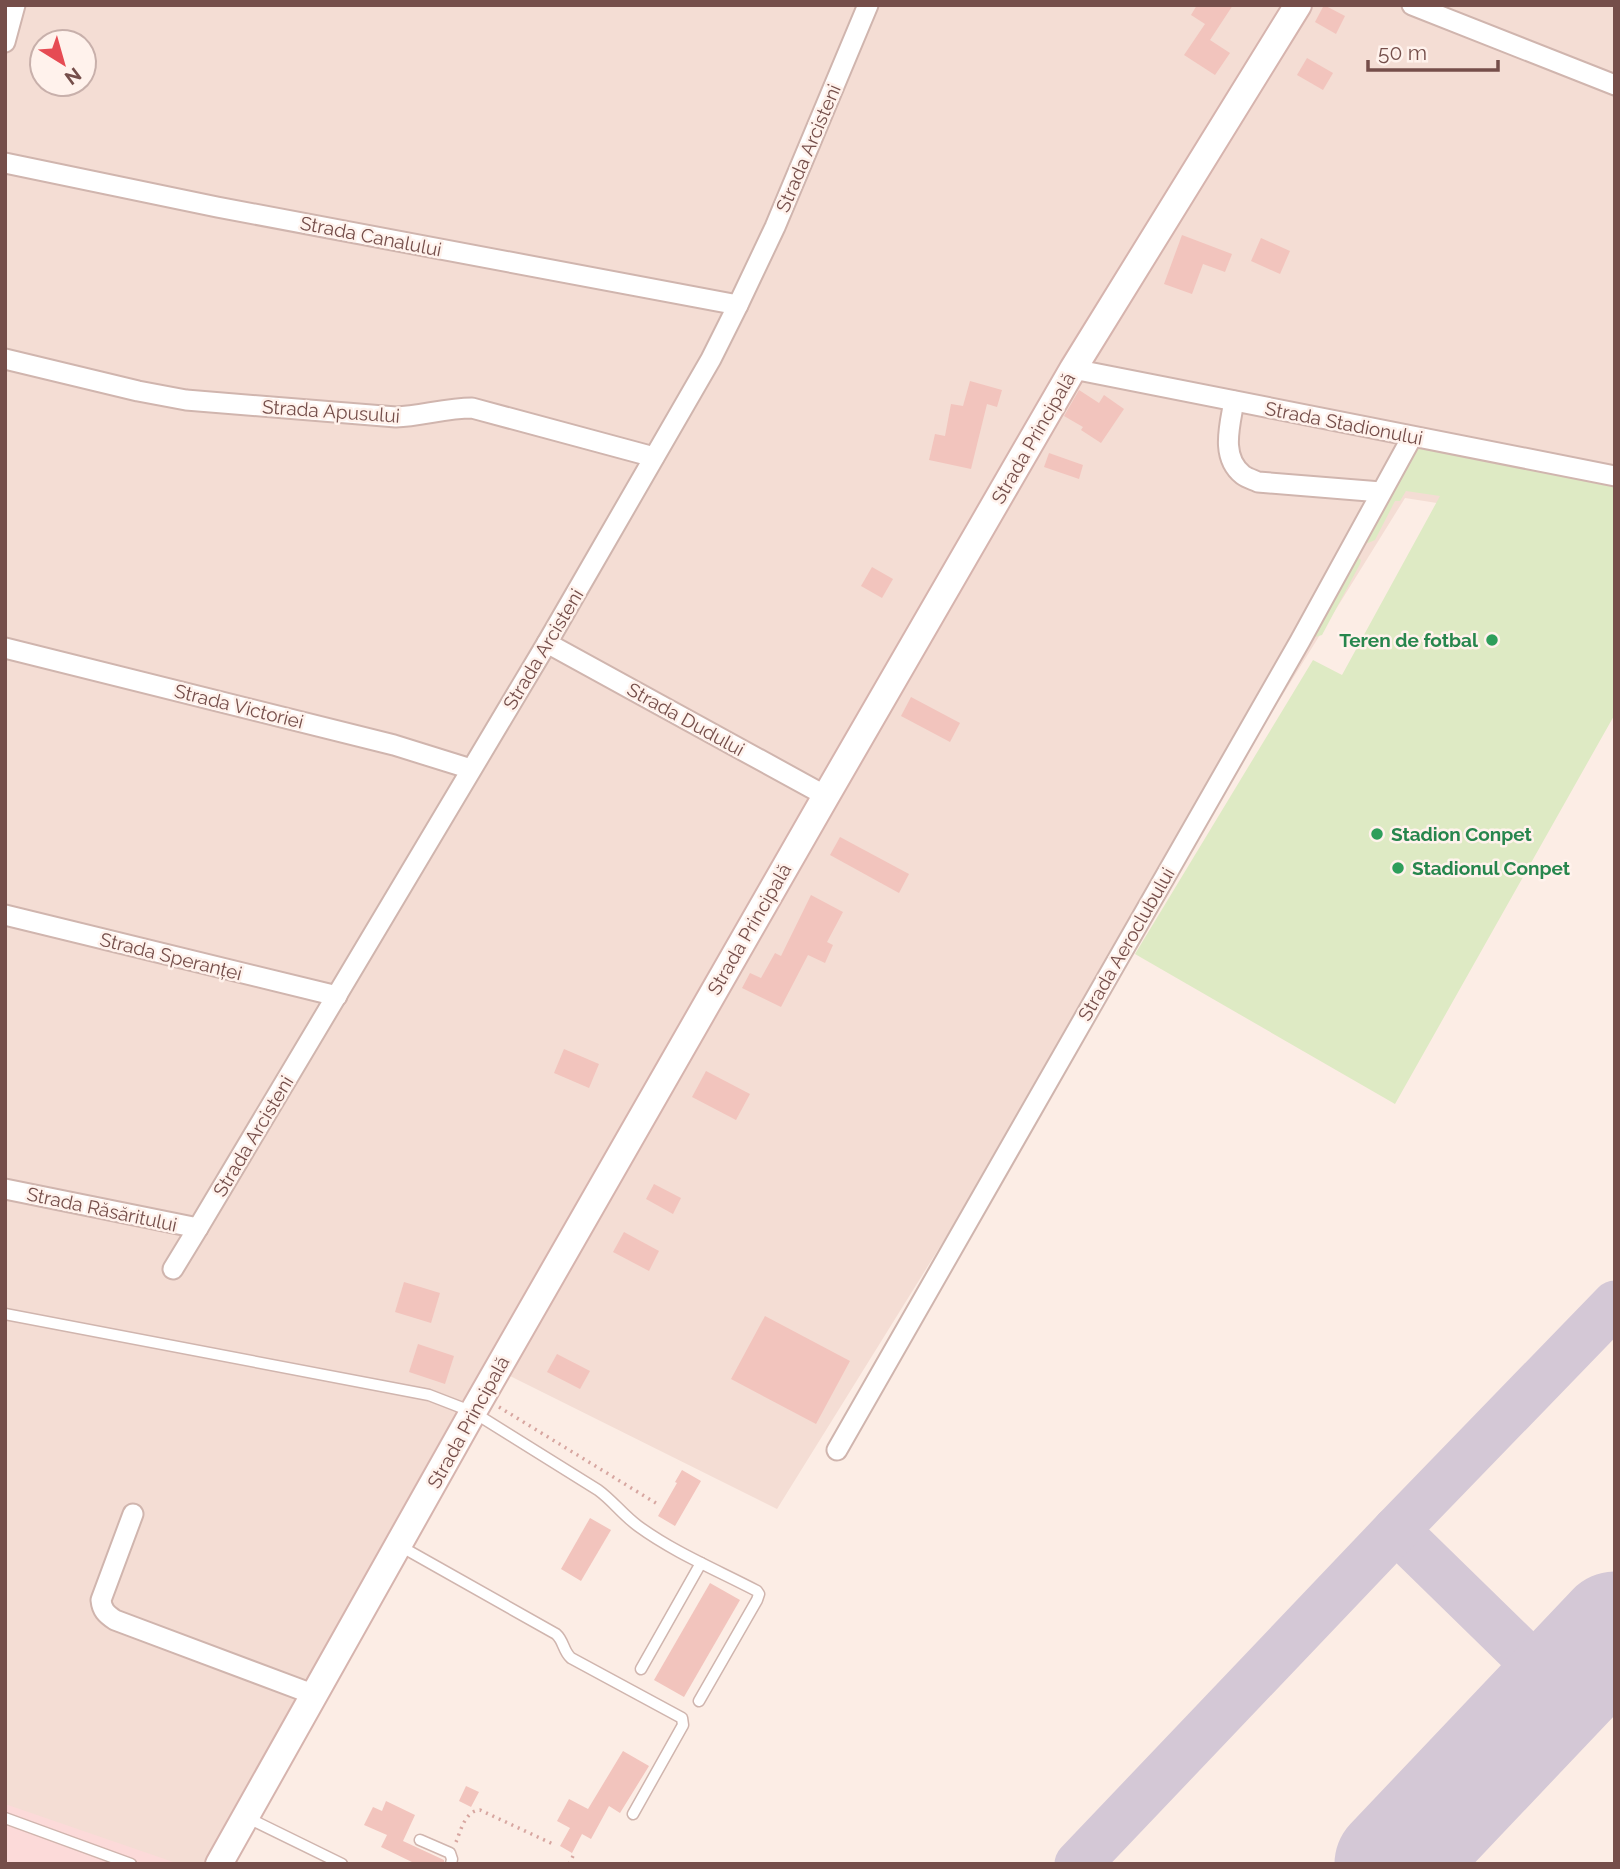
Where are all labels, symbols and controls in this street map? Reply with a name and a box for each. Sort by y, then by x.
north arrow [28,28,98,98]
scale bar [1368,28,1498,72]
text: 50 m [1378,40,1427,65]
text: N [61,63,86,90]
street label: Strada Arcisteni [771,81,845,215]
street label: Strada Canalului [298,212,444,260]
street label: Strada Principală [987,369,1079,507]
street label: Strada Apusului [261,395,401,427]
street label: Strada Stadionului [1263,397,1425,449]
street label: Strada Arcisteni [498,585,588,713]
place label: Teren de fotbal [1339,629,1479,651]
marker: Teren de fotbal [1484,632,1500,648]
street label: Strada Dudului [624,678,748,760]
street label: Strada Victoriei [172,679,306,733]
place label: Stadion Conpet [1391,823,1533,845]
marker: Stadion Conpet [1369,826,1385,842]
place label: Stadionul Conpet [1412,857,1571,879]
street label: Strada Principală [703,860,795,998]
marker: Stadionul Conpet [1390,860,1406,876]
street label: Strada Aeroclubului [1073,864,1179,1024]
street label: Strada Speranței [98,928,244,984]
street label: Strada Arcisteni [208,1072,298,1200]
street label: Strada Răsăritului [25,1182,179,1236]
street label: Strada Principală [423,1352,513,1492]

